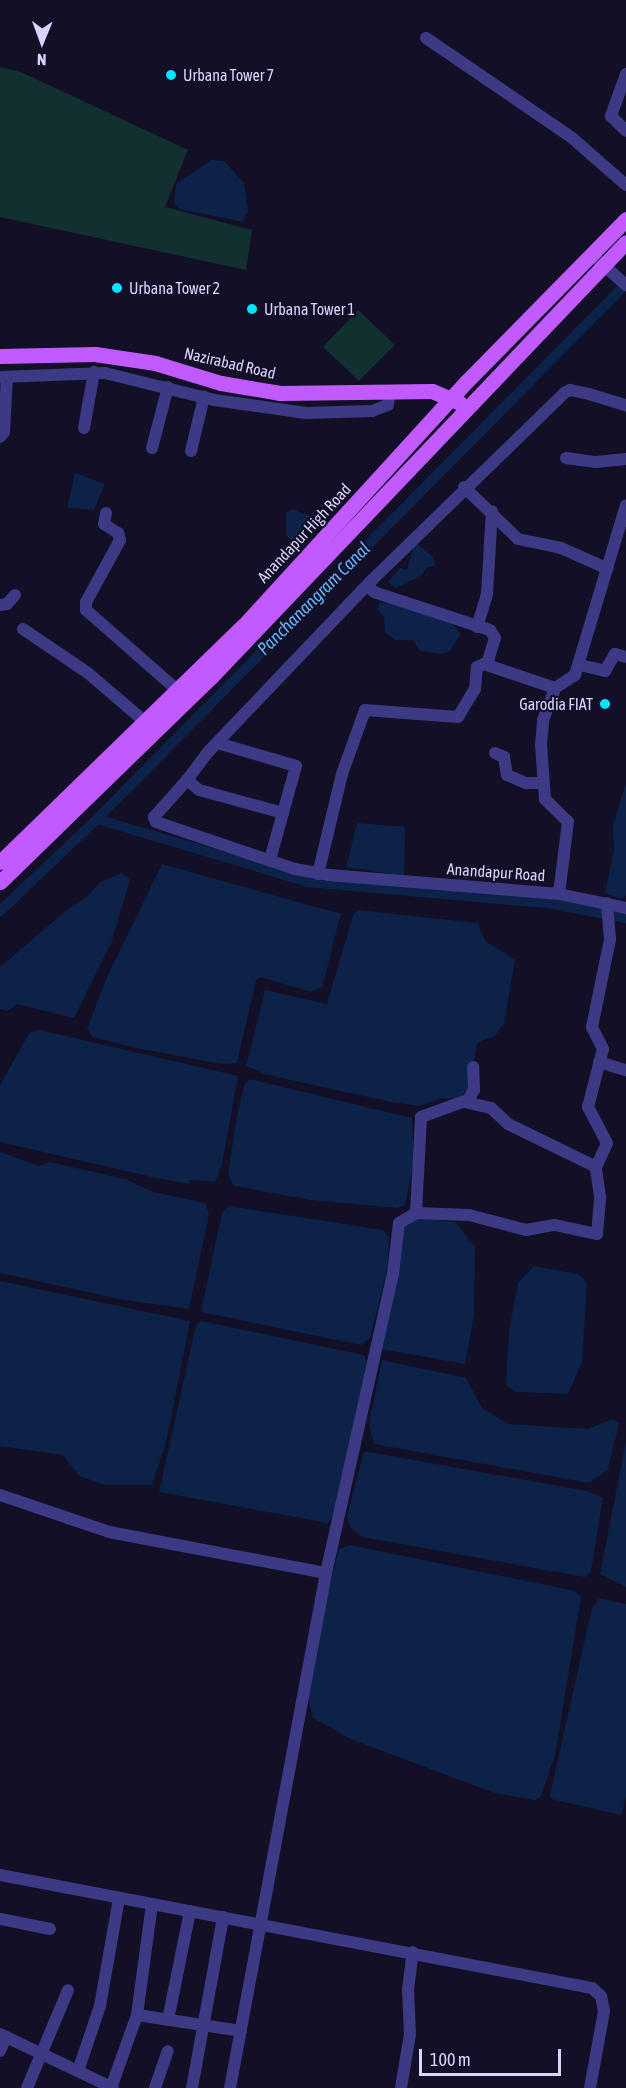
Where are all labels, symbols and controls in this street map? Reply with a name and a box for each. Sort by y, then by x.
north arrow [12,12,72,72]
text: N [37,51,47,69]
place label: Urbana Tower 7 [183,65,274,85]
marker: Urbana Tower 7 [164,68,178,82]
place label: Urbana Tower 2 [129,278,220,298]
marker: Urbana Tower 2 [110,281,124,295]
place label: Urbana Tower 1 [264,299,355,319]
marker: Urbana Tower 1 [245,302,259,316]
street label: Nazirabad Road [182,343,278,383]
street label: Anandapur High Road [253,479,355,587]
water label: Panchanangram Canal [253,538,375,660]
place label: Garodia FIAT [519,694,593,714]
marker: Garodia FIAT [598,697,612,711]
street label: Anandapur Road [446,859,546,885]
scale bar [422,2037,564,2075]
text: 100 m [430,2049,471,2070]

